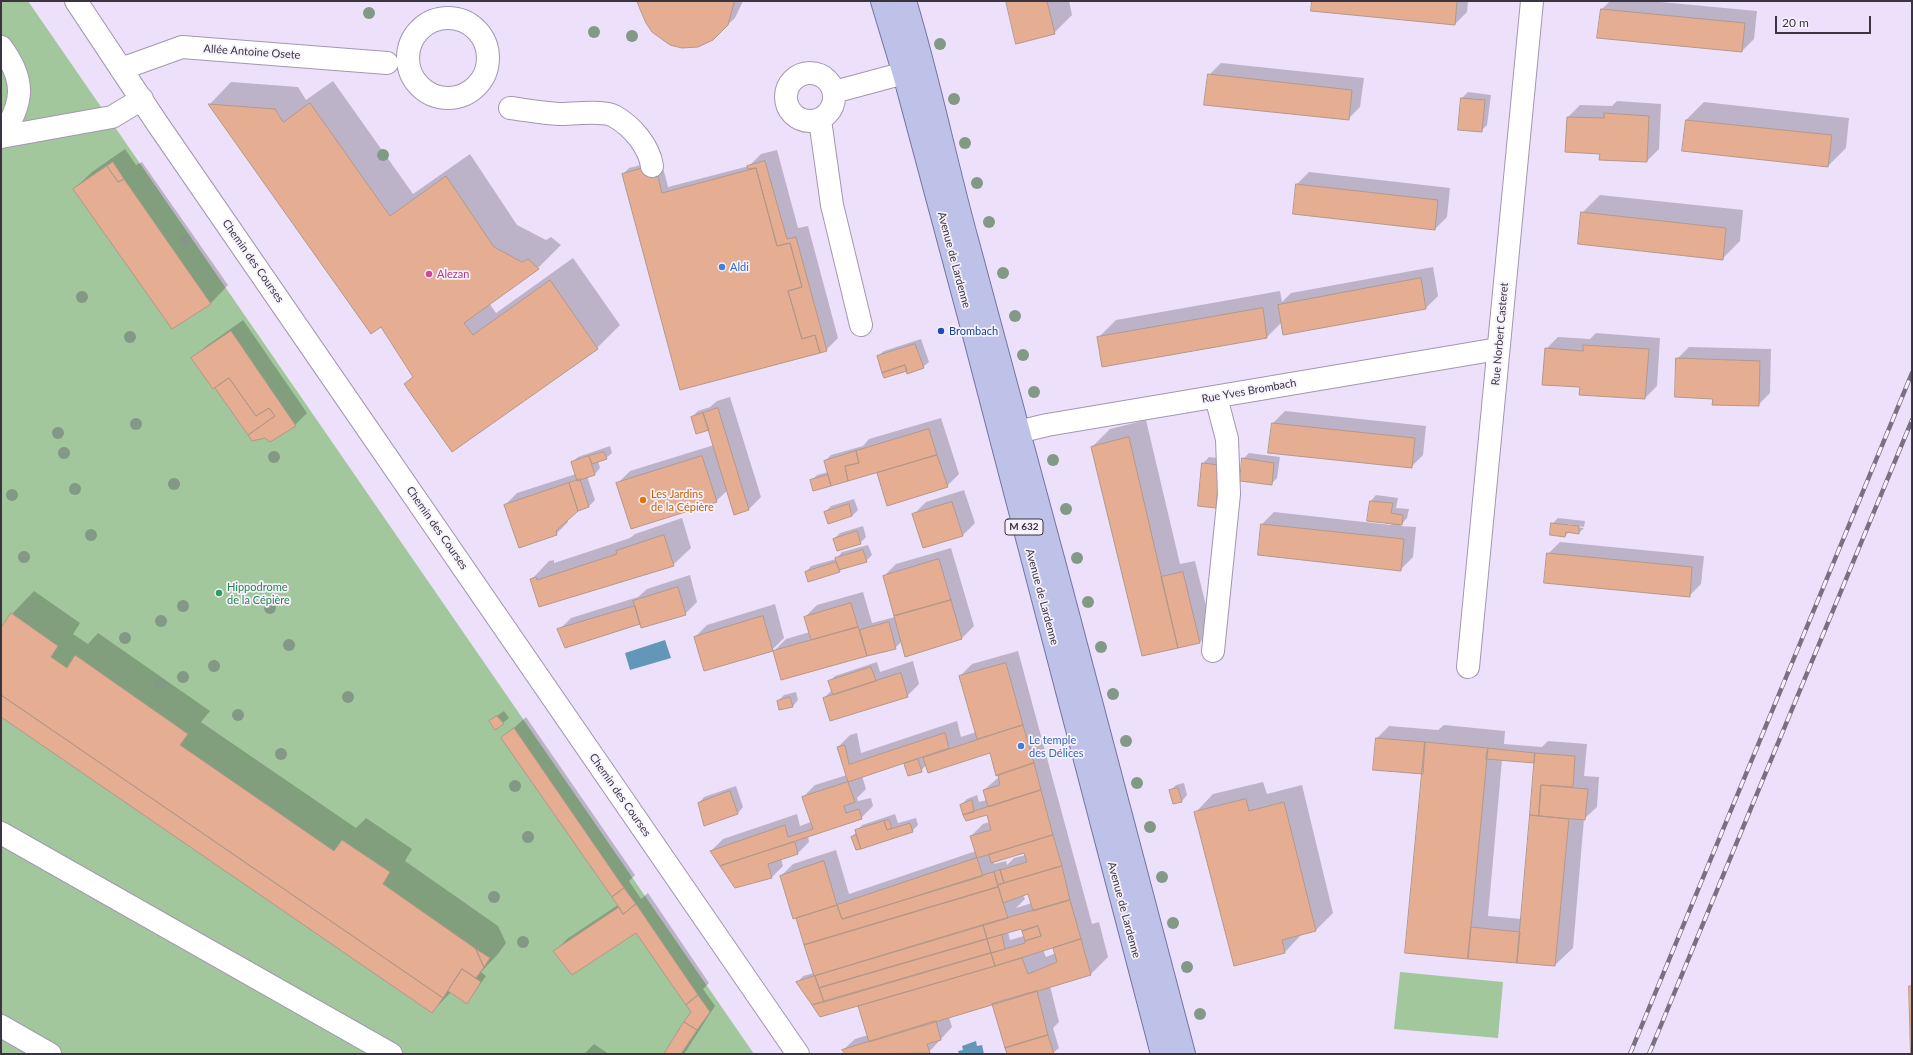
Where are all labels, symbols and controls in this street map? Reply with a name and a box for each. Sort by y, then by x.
scale bar [1777,8,1873,34]
text: 20 m [1782,15,1809,30]
street label: Allée Antoine Osete [203,42,301,62]
street label: Avenue de Lardenne [935,210,973,310]
street label: Chemin des Courses [219,217,287,305]
place label: Aldi [730,260,749,274]
marker: Aldi [717,262,727,272]
place label: Alezan [437,267,469,281]
marker: Alezan [424,269,434,279]
street label: Rue Norbert Casteret [1489,282,1511,386]
place label: Brombach [949,324,998,338]
marker: Brombach [936,326,946,336]
street label: Rue Yves Brombach [1201,376,1297,406]
street label: Chemin des Courses [403,484,471,572]
place label: Les Jardins de la Cépière [651,487,714,513]
marker: Les Jardins de la Cépière [638,495,648,505]
road number: M 632 [1005,519,1043,535]
street label: Avenue de Lardenne [1023,547,1061,647]
place label: Hippodrome de la Cépière [227,580,290,606]
marker: Hippodrome de la Cépière [214,588,224,598]
place label: Le temple des Délices [1029,733,1084,759]
marker: Le temple des Délices [1016,741,1026,751]
street label: Chemin des Courses [586,751,654,839]
street label: Avenue de Lardenne [1105,860,1143,960]

